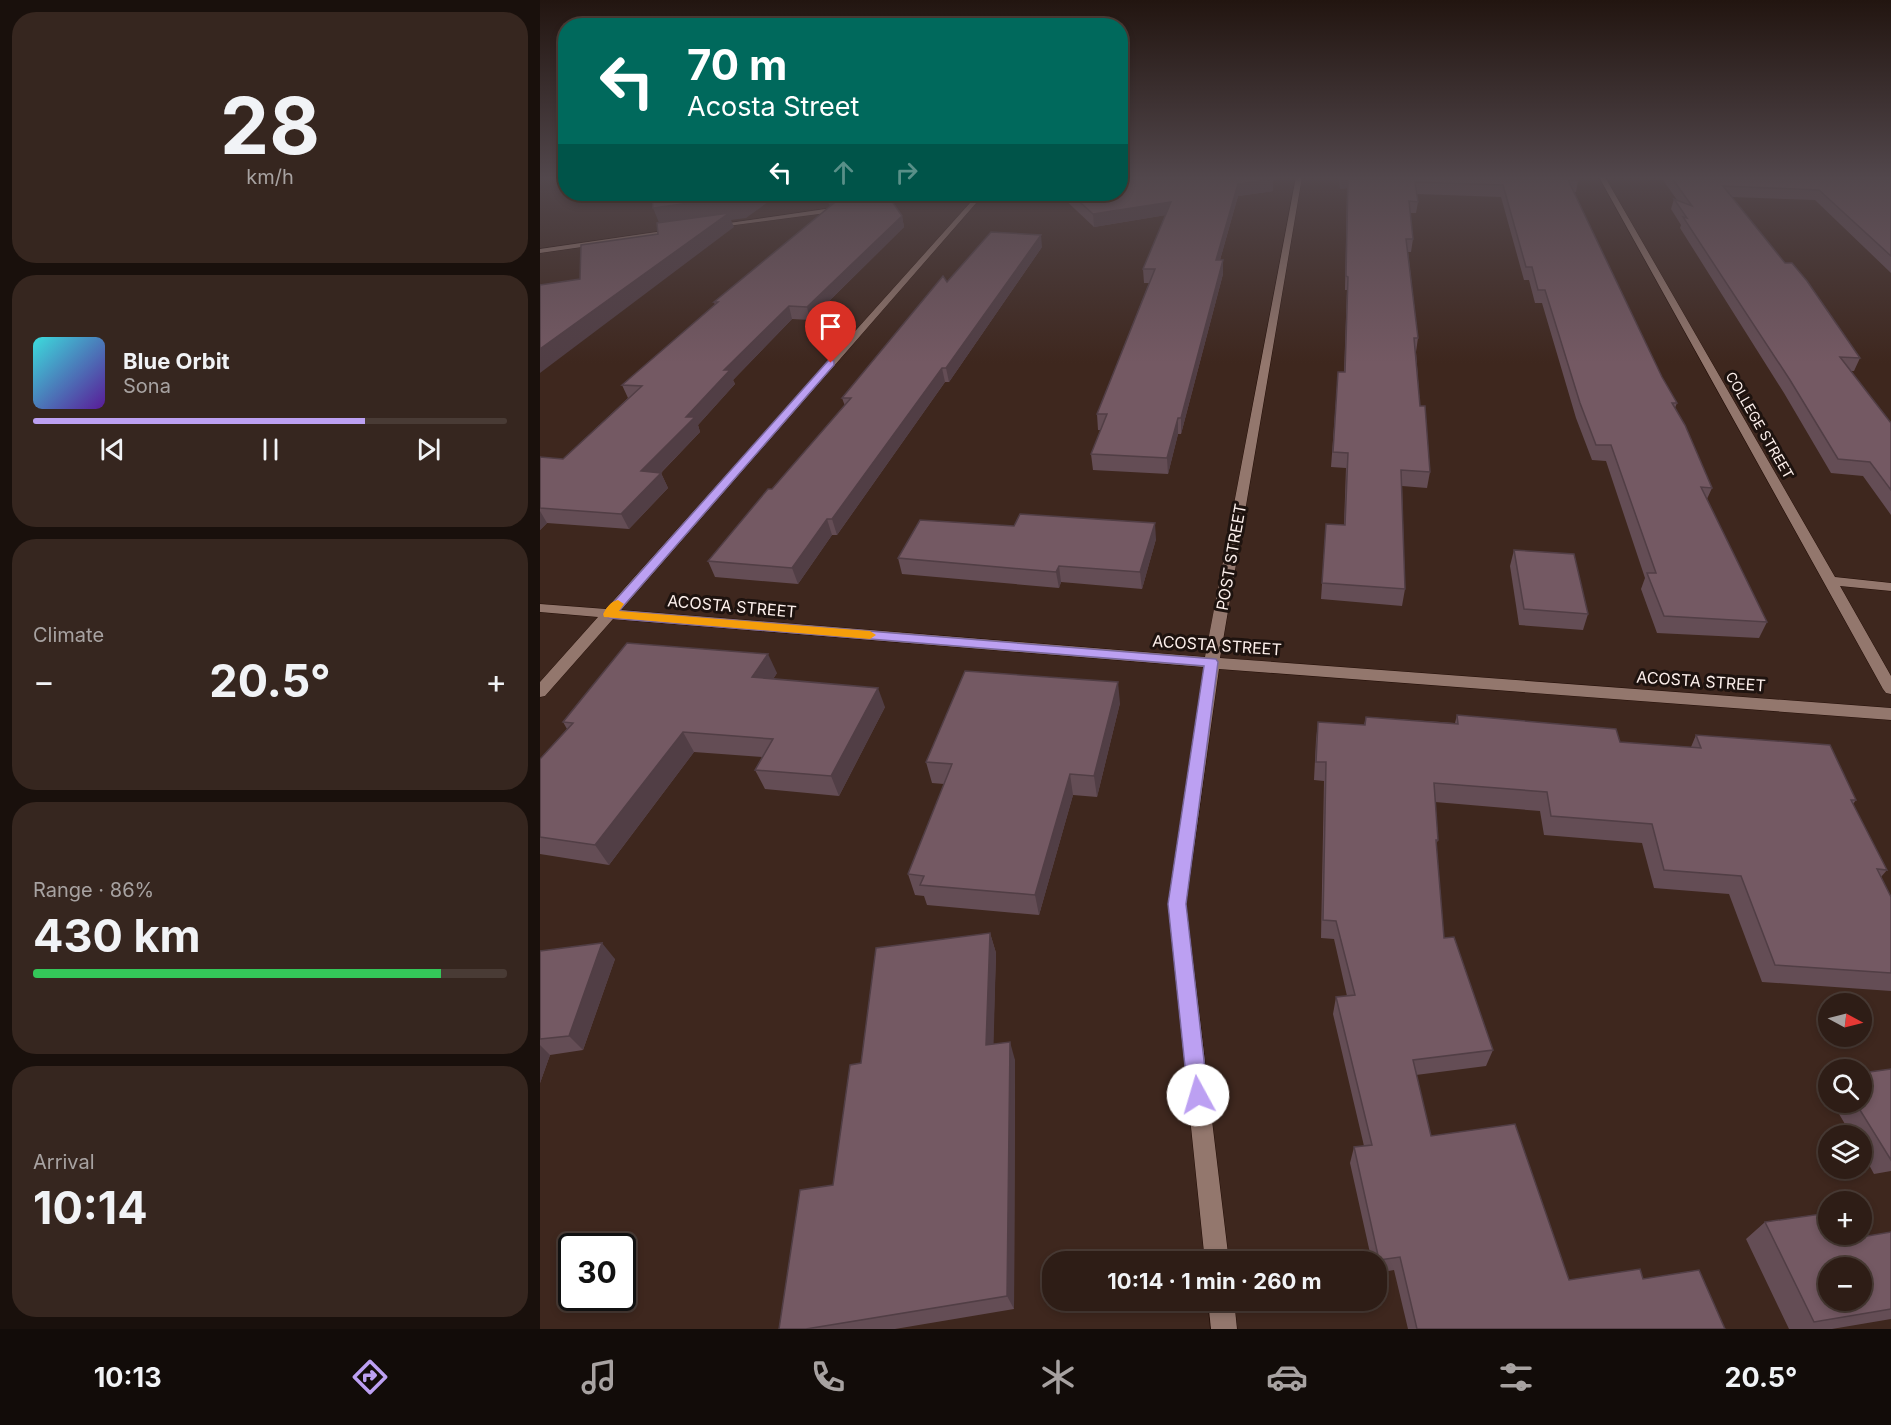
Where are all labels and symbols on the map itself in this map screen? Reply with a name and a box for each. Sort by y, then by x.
pin [805,301,856,363]
street label: COLLEGE STREET [1722,368,1798,482]
street label: POST STREET [1212,502,1250,612]
street label: ACOSTA STREET [667,590,797,622]
street label: ACOSTA STREET [1152,631,1282,659]
street label: ACOSTA STREET [1636,667,1766,695]
north arrow [1818,993,1872,1047]
position arrow [1166,1063,1230,1127]
speed limit sign: 30 [558,1233,636,1311]

